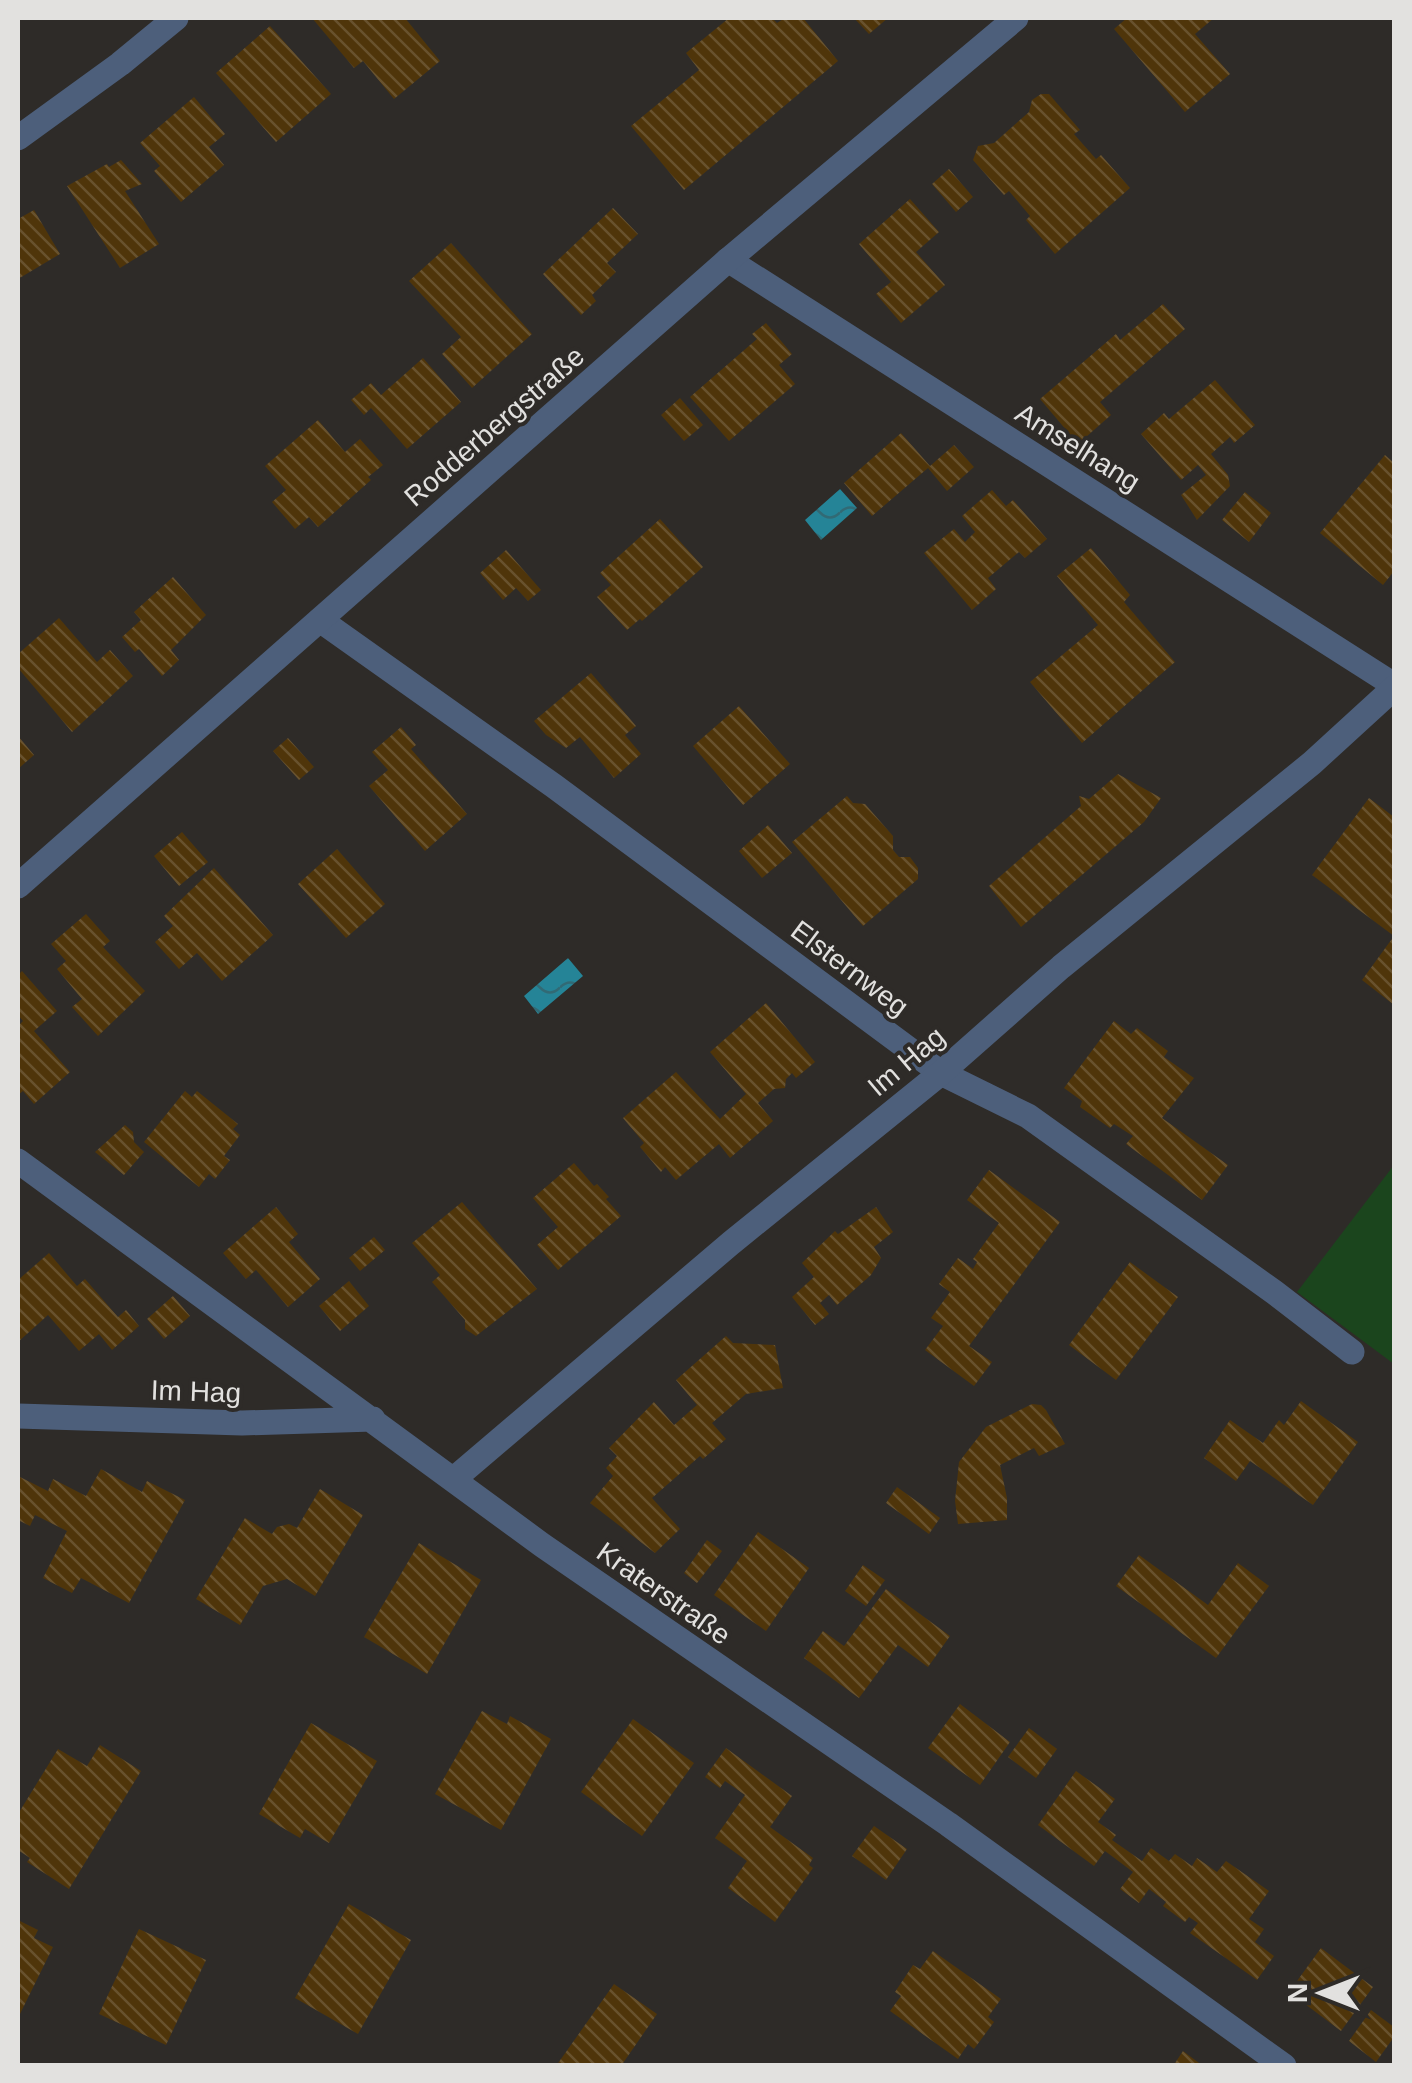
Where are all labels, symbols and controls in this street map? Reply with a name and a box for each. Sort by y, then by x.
street label: Rodderbergstraße [398,340,590,513]
street label: Amselhang [1010,397,1145,498]
street label: Elsternweg [785,914,914,1022]
street label: Im Hag [862,1021,951,1102]
street label: Im Hag [150,1374,242,1409]
street label: Kraterstraße [591,1536,736,1651]
north arrow [1272,1943,1372,2043]
text: N [1282,1983,1313,2003]

